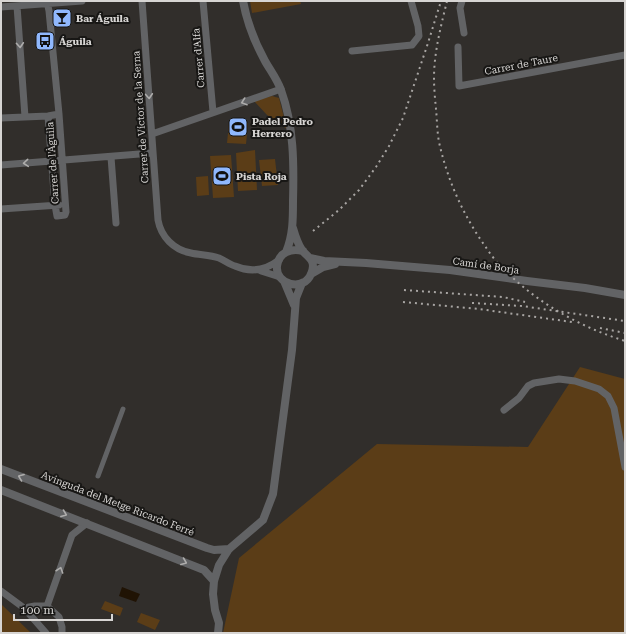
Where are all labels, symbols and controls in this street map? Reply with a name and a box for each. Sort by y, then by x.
bar icon: Bar Águila [51,7,73,29]
place label: Bar Águila [76,13,129,24]
street label: Carrer d'Alfa [190,27,207,88]
bus stop icon: Águila [34,30,56,52]
place label: Águila [59,36,92,47]
one-way arrow [15,42,24,48]
street label: Carrer de Víctor de la Serna [130,50,151,184]
street label: Carrer de Taure [484,52,559,77]
one-way arrow [144,93,153,99]
one-way arrow [240,97,247,105]
sports icon: Padel Pedro Herrero [227,116,249,138]
place label: Padel Pedro Herrero [252,116,314,139]
street label: Carrer de l'Àguila [44,121,61,204]
one-way arrow [23,159,29,168]
sports icon: Pista Roja [211,165,233,187]
place label: Pista Roja [236,171,287,182]
street label: Camí de Borja [452,255,521,276]
street label: Avinguda del Metge Ricardo Ferré [40,469,196,538]
one-way arrow [18,473,25,481]
one-way arrow [60,509,67,517]
one-way arrow [180,557,188,565]
one-way arrow [55,566,63,573]
scale bar [14,596,112,622]
text: 100 m [20,603,54,617]

